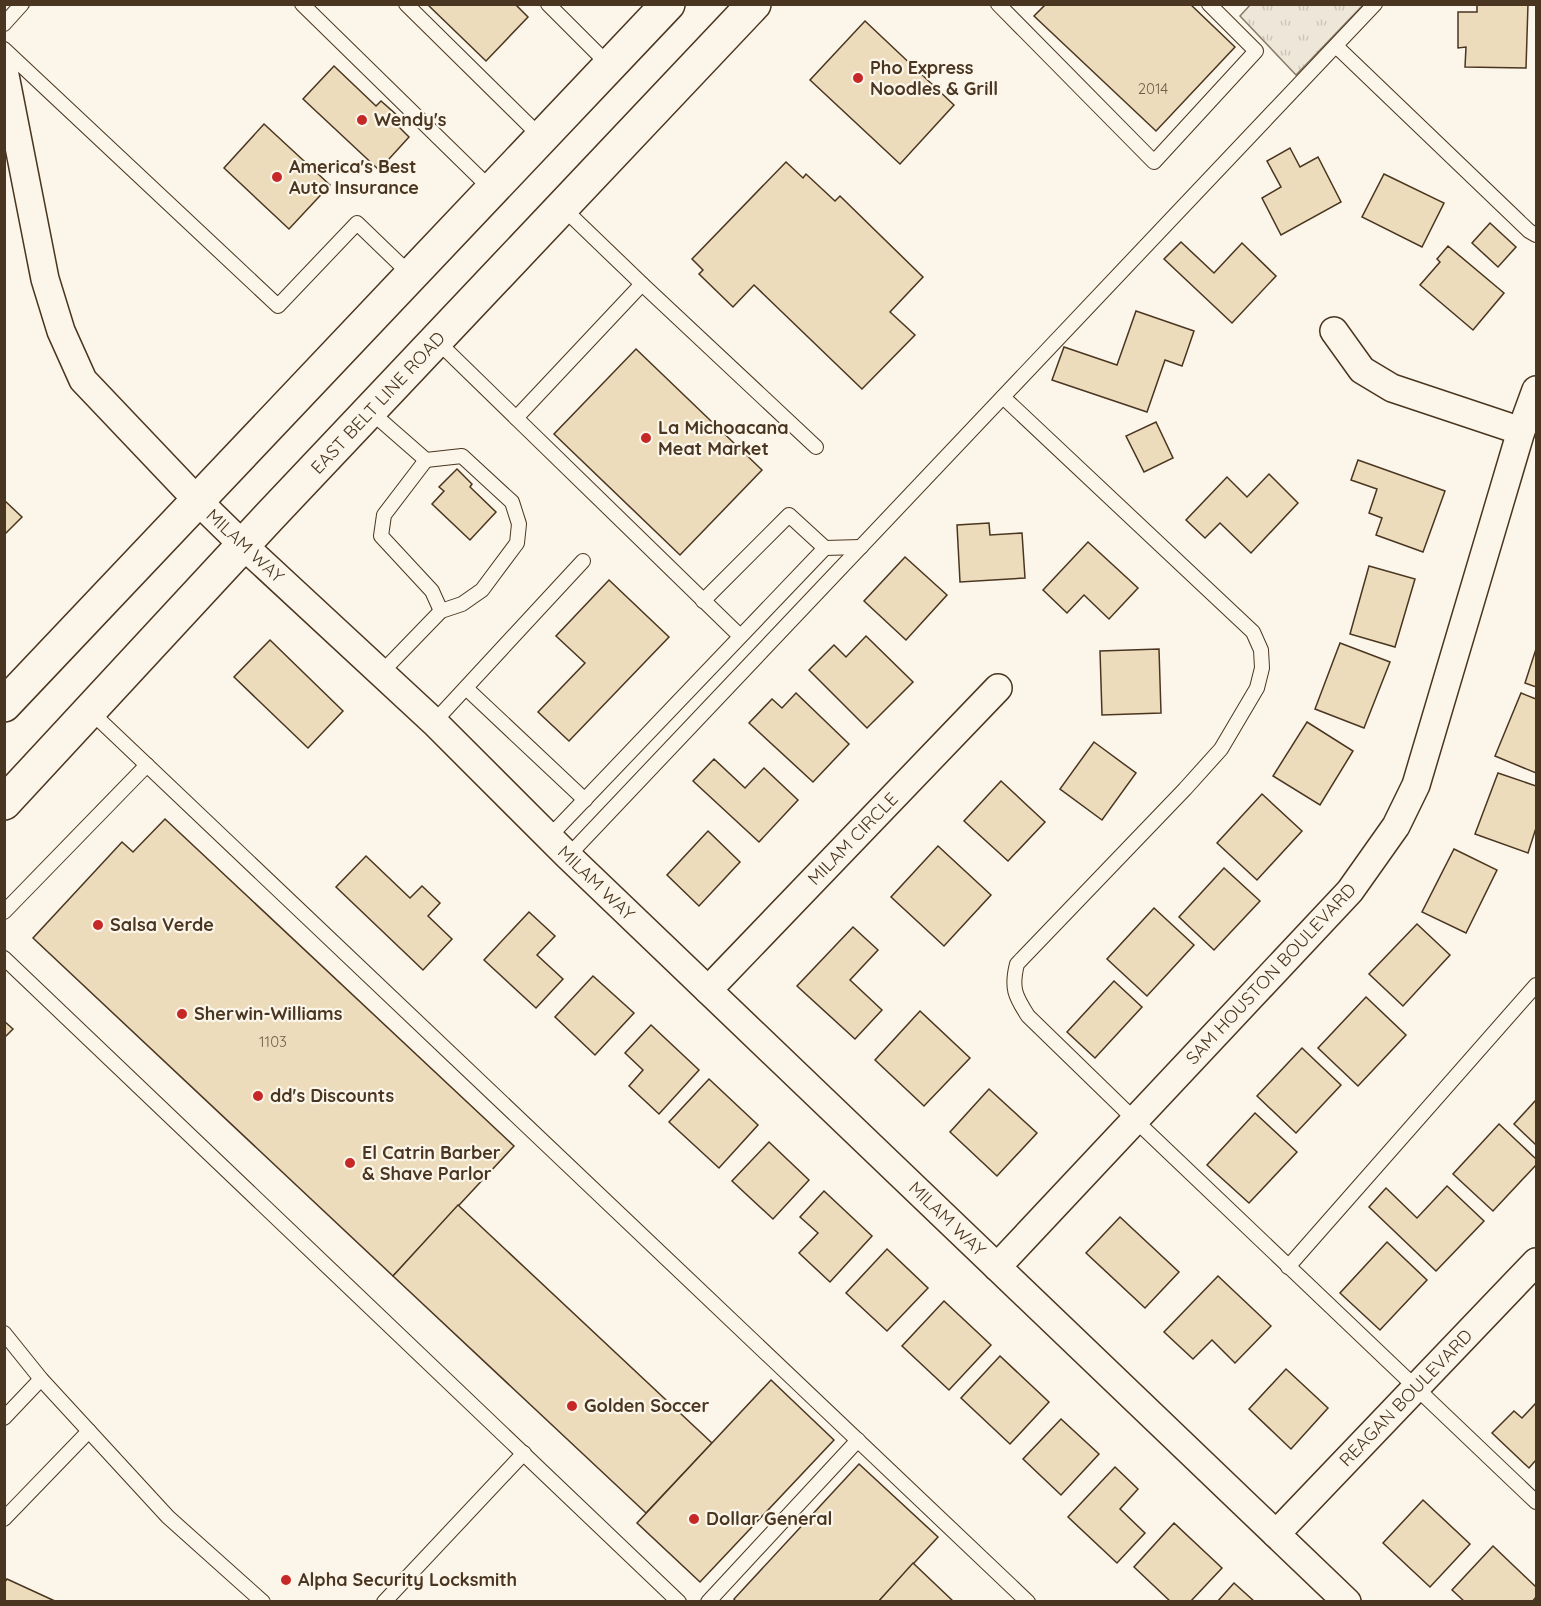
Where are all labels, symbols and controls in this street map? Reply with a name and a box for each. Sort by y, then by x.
place label: Pho Express Noodles & Grill [870,56,998,100]
marker: Pho Express Noodles & Grill [851,71,865,85]
house number: 2014 [1138,79,1168,98]
place label: Wendy's [374,108,447,131]
marker: Wendy's [355,113,369,127]
place label: America's Best Auto Insurance [289,155,419,199]
marker: America's Best Auto Insurance [270,170,284,184]
street label: EAST BELT LINE ROAD [306,327,450,479]
place label: La Michoacana Meat Market [658,416,789,460]
marker: La Michoacana Meat Market [639,431,653,445]
street label: MILAM WAY [202,504,289,588]
street label: MILAM CIRCLE [803,787,903,890]
street label: MILAM WAY [553,840,640,925]
street label: SAM HOUSTON BOULEVARD [1181,878,1361,1069]
place label: Salsa Verde [110,913,214,936]
marker: Salsa Verde [91,918,105,932]
place label: Sherwin-Williams [194,1002,343,1025]
marker: Sherwin-Williams [175,1007,189,1021]
house number: 1103 [259,1032,287,1051]
place label: dd's Discounts [270,1084,395,1107]
marker: dd's Discounts [251,1089,265,1103]
place label: El Catrin Barber & Shave Parlor [362,1141,501,1185]
marker: El Catrin Barber & Shave Parlor [343,1156,357,1170]
street label: MILAM WAY [904,1176,991,1261]
street label: REAGAN BOULEVARD [1334,1324,1477,1471]
place label: Golden Soccer [584,1394,709,1417]
marker: Golden Soccer [565,1399,579,1413]
place label: Dollar General [706,1507,832,1530]
marker: Dollar General [687,1512,701,1526]
place label: Alpha Security Locksmith [298,1568,517,1591]
marker: Alpha Security Locksmith [279,1573,293,1587]

